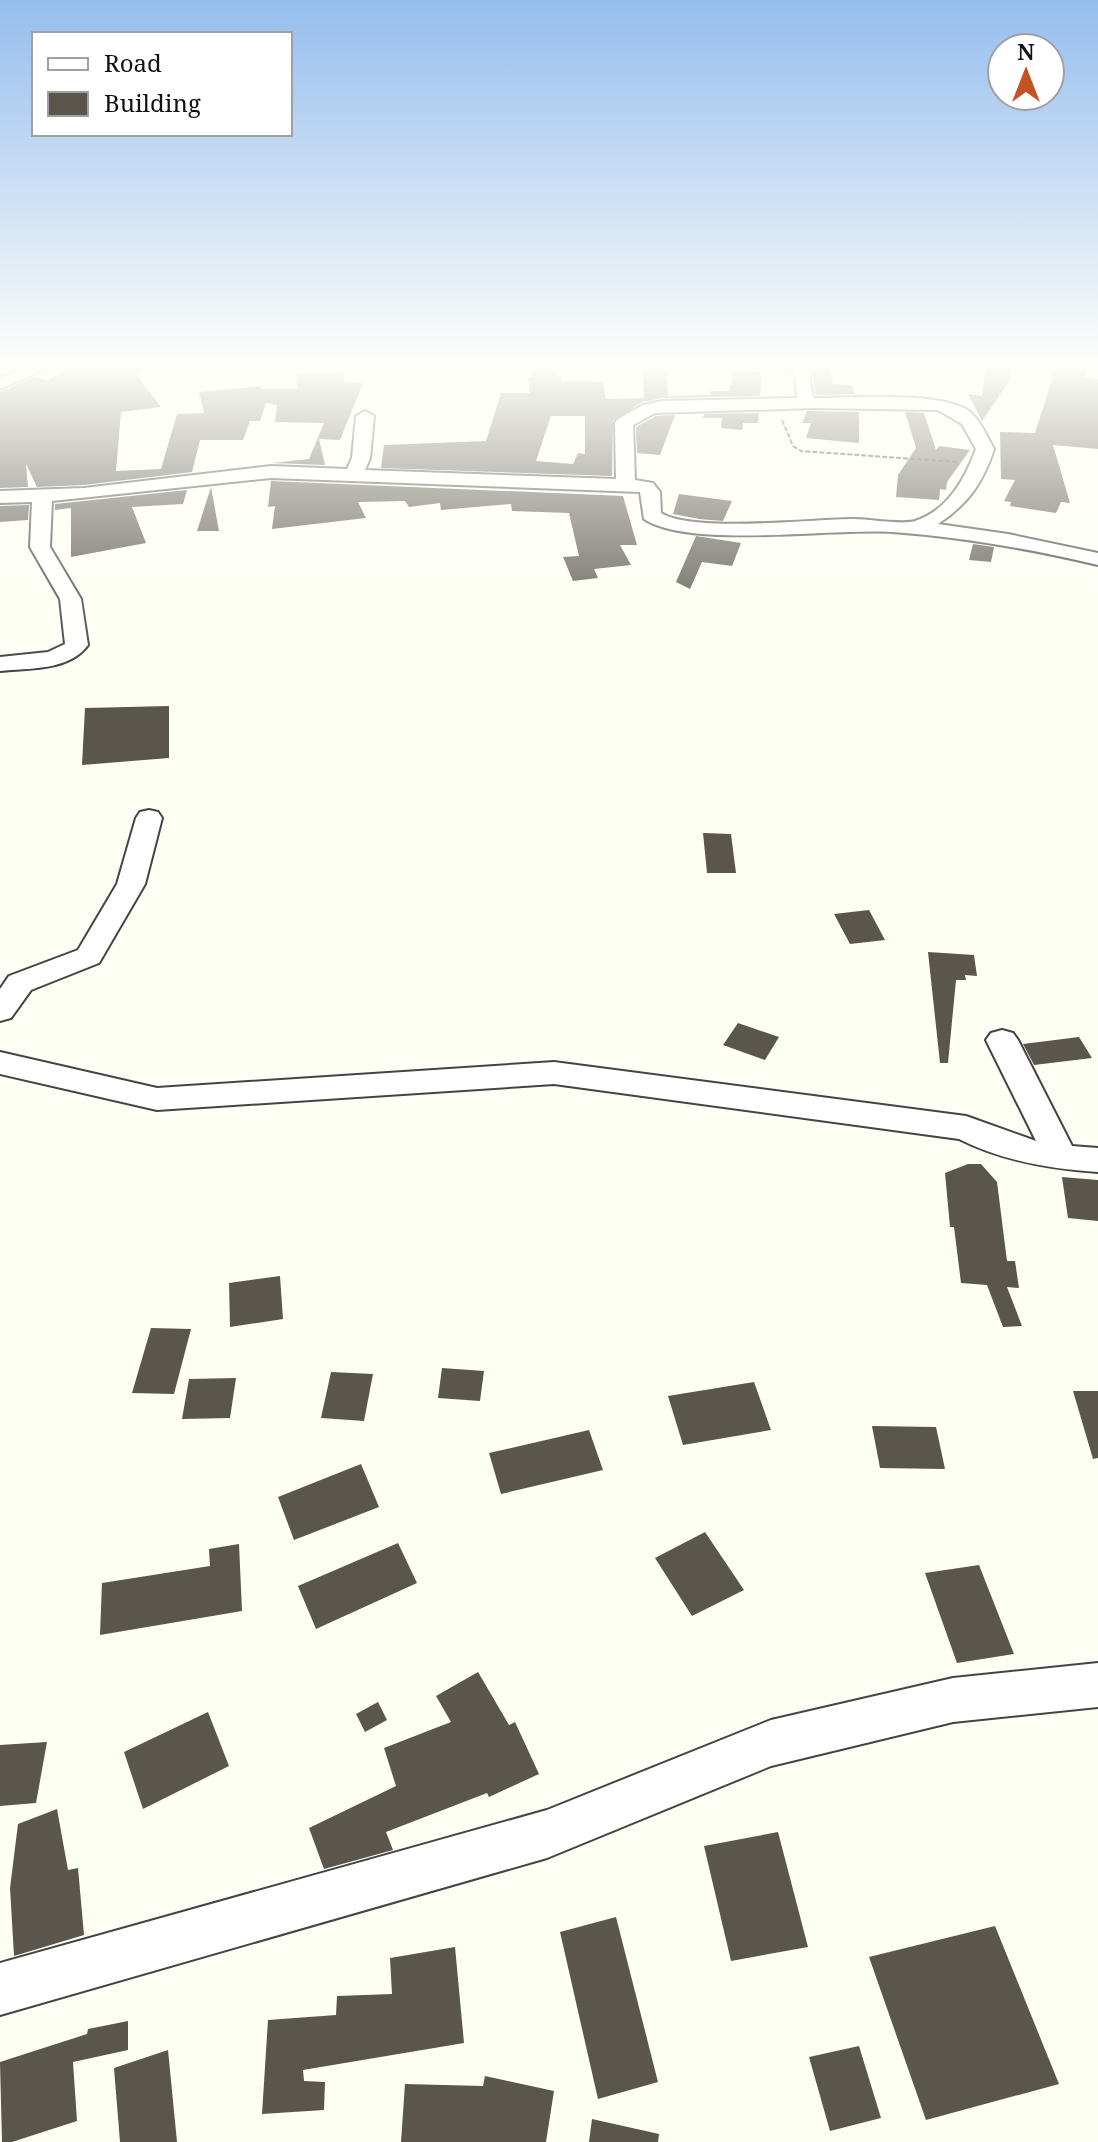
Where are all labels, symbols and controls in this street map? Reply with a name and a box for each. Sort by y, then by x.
legend [32,32,292,136]
north arrow [986,32,1066,112]
text: N [1017,36,1035,66]
text: Road [104,46,162,79]
text: Building [104,86,201,119]

